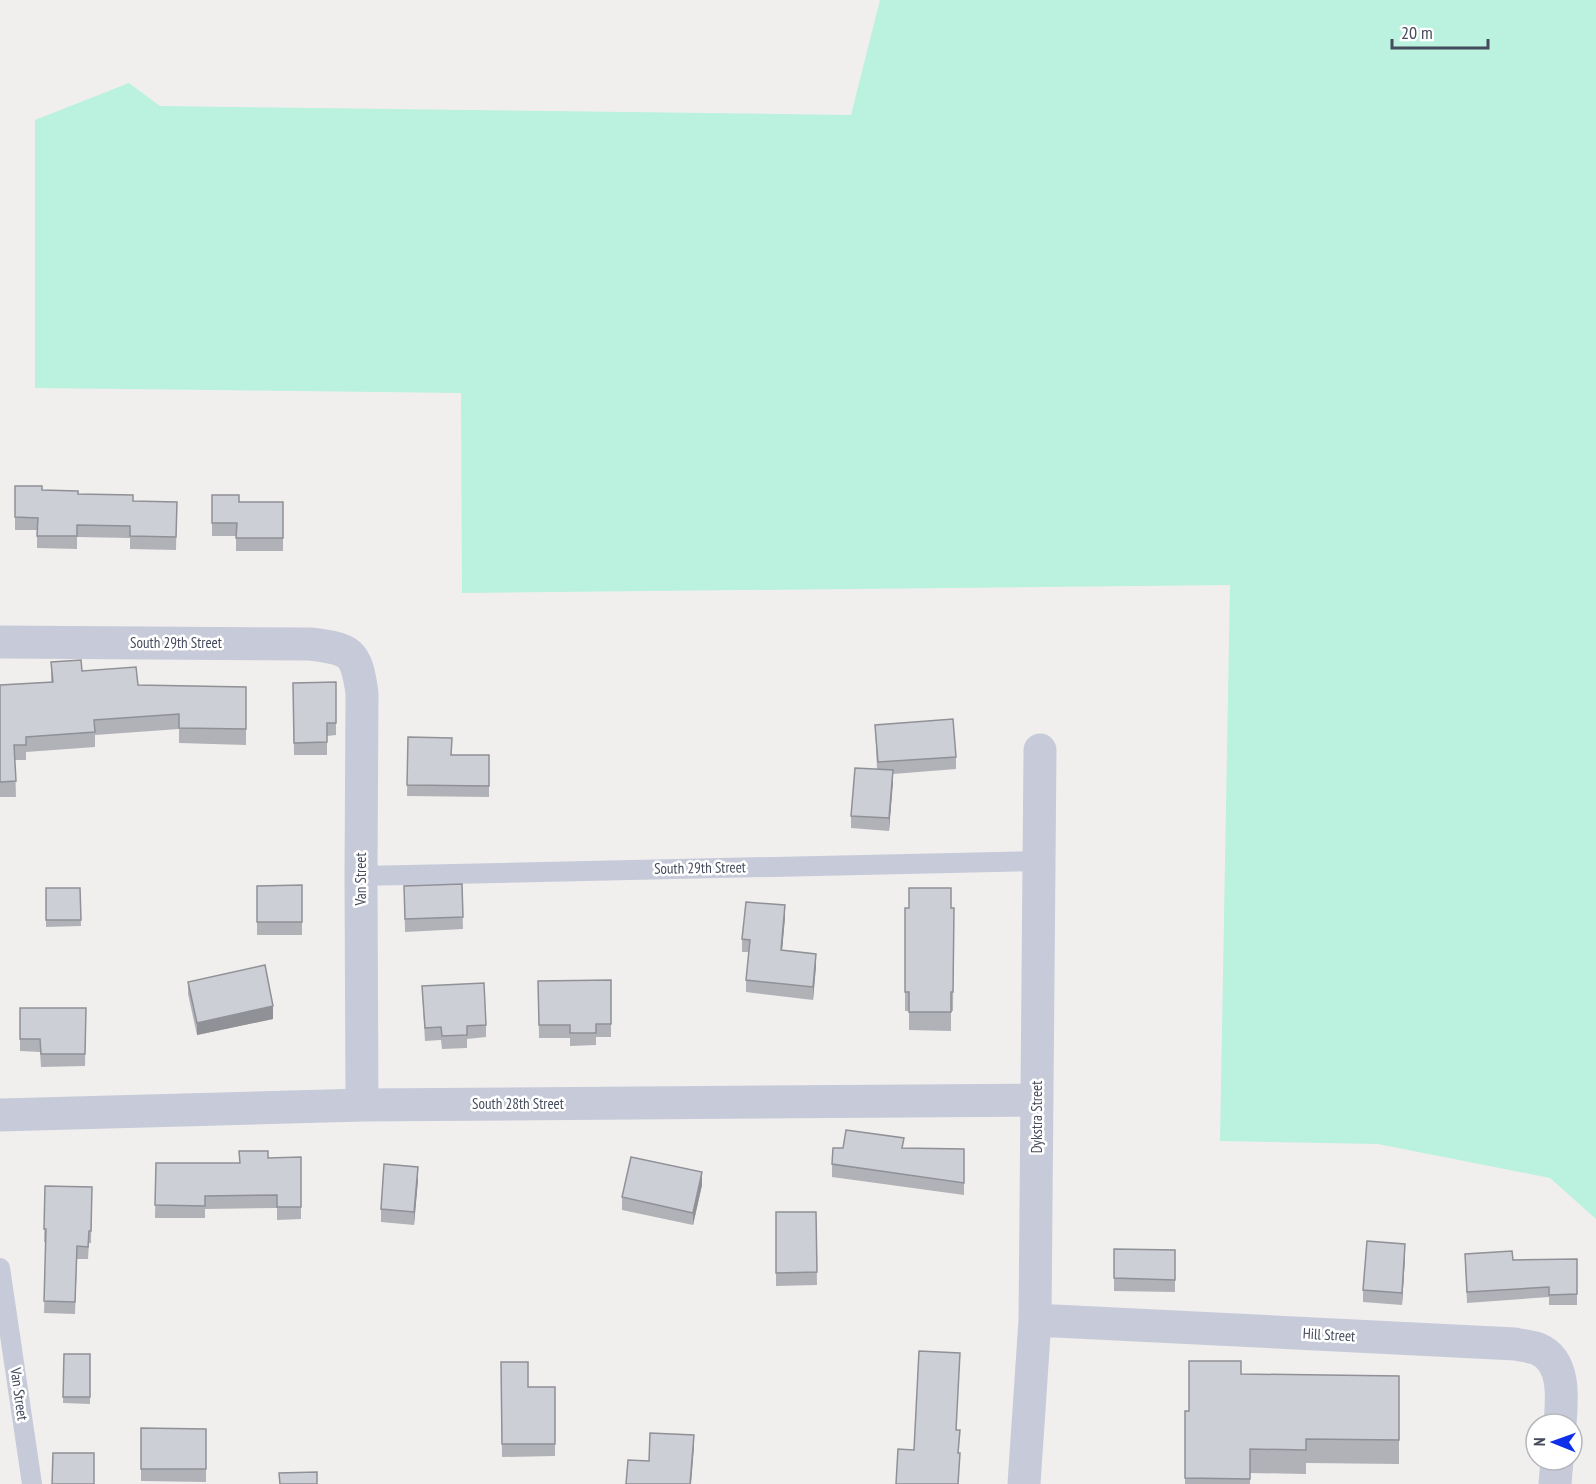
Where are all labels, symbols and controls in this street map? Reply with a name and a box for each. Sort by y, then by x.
scale bar [1392,12,1488,50]
text: 20 m [1401,21,1433,44]
street label: South 29th Street [130,633,222,652]
street label: Van Street [351,852,370,907]
street label: South 29th Street [654,857,746,878]
street label: Dykstra Street [1027,1081,1046,1153]
street label: South 28th Street [472,1094,564,1113]
street label: Hill Street [1302,1324,1356,1345]
street label: Van Street [6,1365,33,1422]
north arrow [1524,1412,1584,1472]
text: N [1529,1437,1549,1446]

